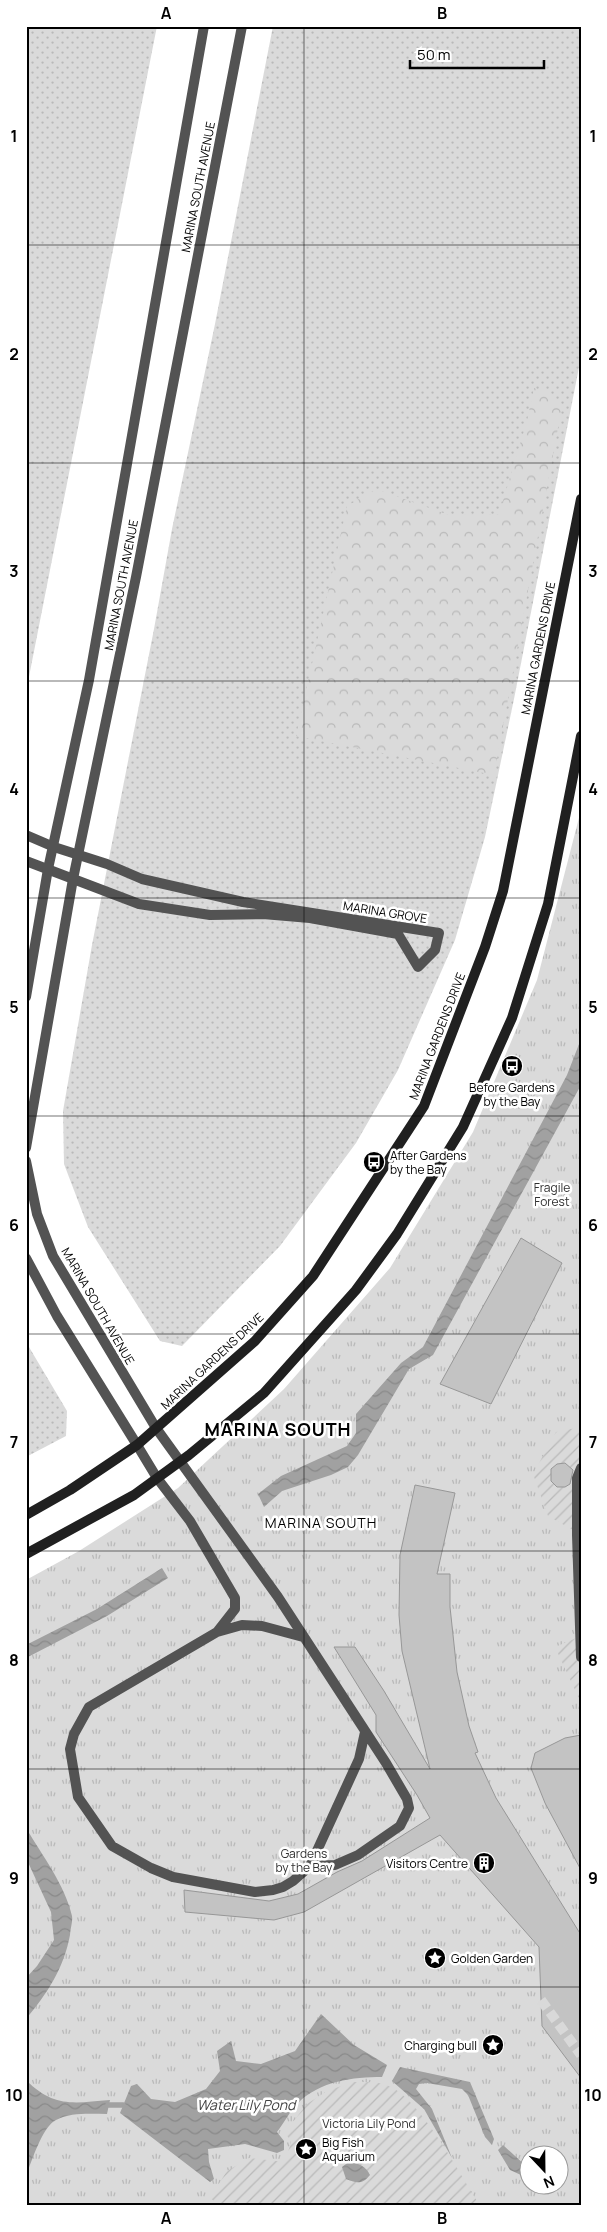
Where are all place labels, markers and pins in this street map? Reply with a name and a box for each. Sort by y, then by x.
bus stop icon: Before Gardens by the Bay [500,1054,524,1078]
place label: Before Gardens by the Bay [469,1079,555,1110]
place label: After Gardens by the Bay [390,1147,467,1178]
bus stop icon: After Gardens by the Bay [362,1150,386,1174]
building icon: Visitors Centre [472,1851,496,1875]
place label: Visitors Centre [386,1855,468,1872]
place icon: Golden Garden [423,1946,447,1970]
place label: Golden Garden [451,1950,533,1967]
place icon: Charging bull [481,2033,505,2057]
place label: Charging bull [404,2037,477,2054]
place label: Big Fish Aquarium [322,2134,375,2165]
place icon: Big Fish Aquarium [294,2137,318,2161]

